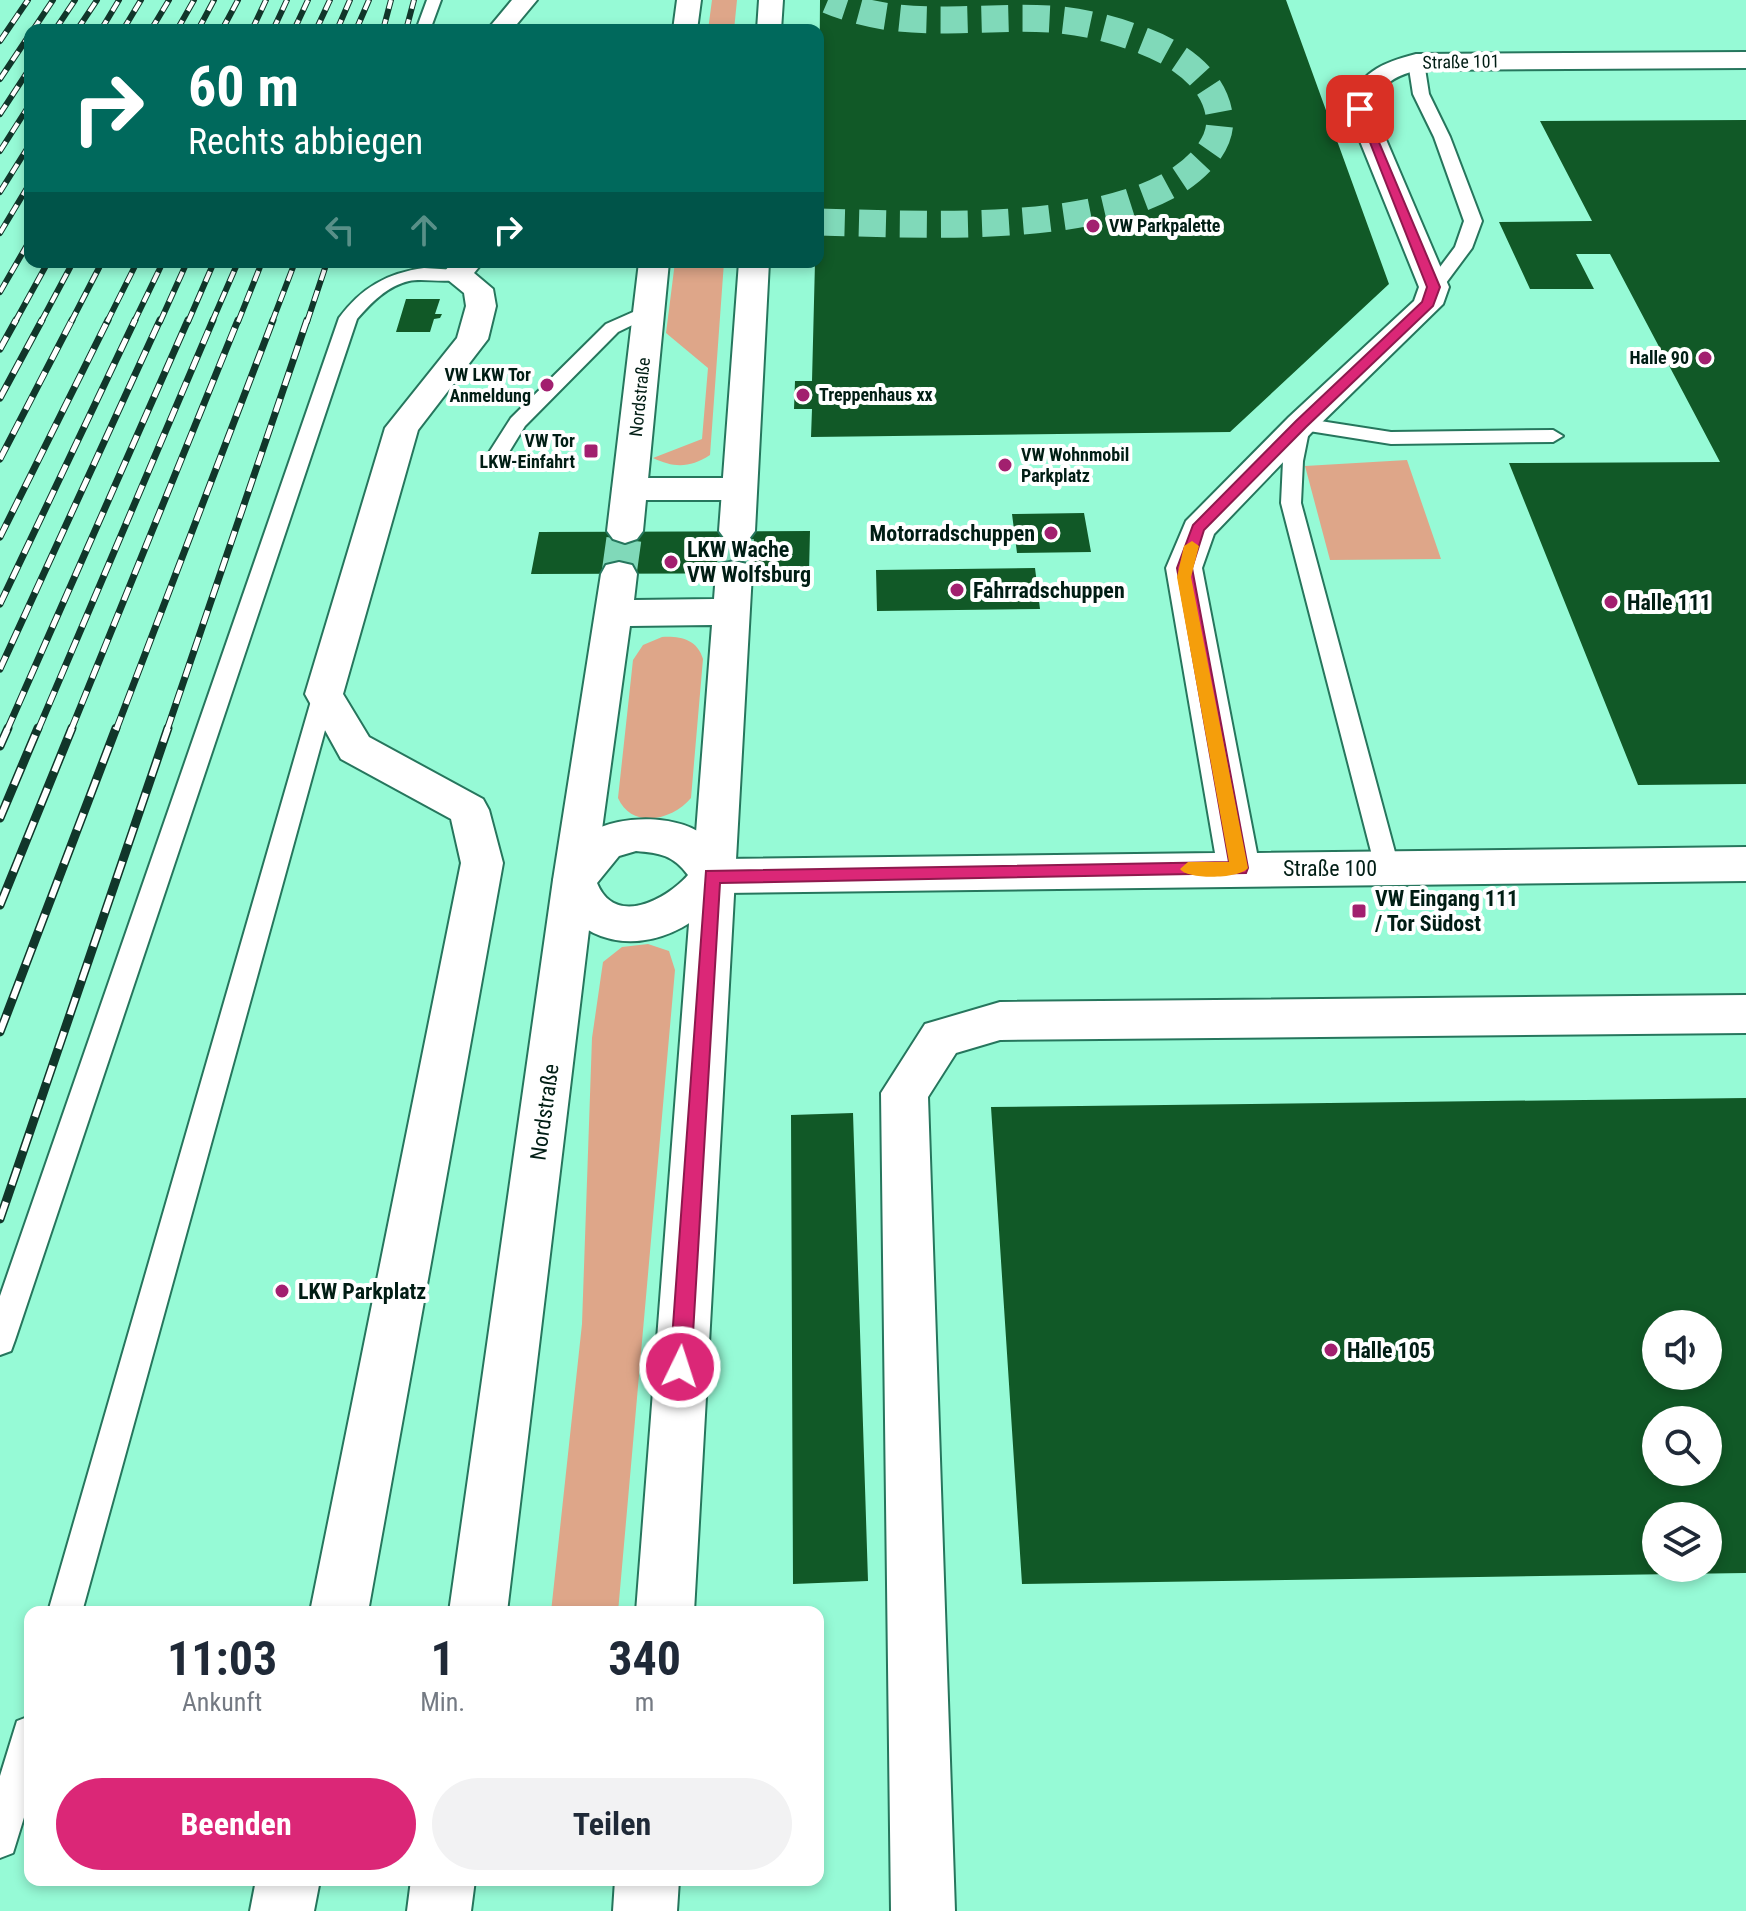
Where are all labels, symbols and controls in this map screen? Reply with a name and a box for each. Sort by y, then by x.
street label: Straße 101 [1422,50,1500,73]
text: 60 m [188,54,299,120]
icon: right [56,56,160,160]
pin [1326,75,1394,143]
icon: arrive [1338,87,1382,131]
text: Rechts abbiegen [188,121,423,163]
icon: left [318,208,362,252]
icon: ahead [402,208,446,252]
icon: right [486,208,530,252]
place label: VW Parkpalette [1109,215,1221,236]
marker: VW Parkpalette [1084,217,1102,235]
place label: Halle 90 [1629,347,1689,368]
marker: Halle 90 [1696,349,1714,367]
street label: Nordstraße [625,356,654,438]
place label: VW LKW Tor Anmeldung [444,364,531,406]
marker: VW LKW Tor Anmeldung [538,376,556,394]
place label: Treppenhaus xx [819,384,933,405]
marker: Treppenhaus xx [794,386,812,404]
place label: VW Tor LKW-Einfahrt [480,430,575,472]
marker: VW Tor LKW-Einfahrt [582,442,600,460]
place label: VW Wohnmobil Parkplatz [1021,444,1129,486]
marker: VW Wohnmobil Parkplatz [996,456,1014,474]
place label: Motorradschuppen [870,521,1035,546]
marker: Motorradschuppen [1042,524,1060,542]
place label: LKW Wache VW Wolfsburg [687,537,811,587]
marker: LKW Wache VW Wolfsburg [662,553,680,571]
place label: Fahrradschuppen [973,578,1125,603]
marker: Fahrradschuppen [948,581,966,599]
place label: Halle 111 [1627,590,1711,615]
marker: Halle 111 [1602,593,1620,611]
street label: Straße 100 [1283,856,1377,881]
place label: VW Eingang 111 / Tor Südost [1374,886,1518,936]
marker: VW Eingang 111 / Tor Südost [1350,902,1368,920]
street label: Nordstraße [525,1062,564,1162]
place label: LKW Parkplatz [298,1279,426,1304]
marker: LKW Parkplatz [273,1282,291,1300]
map controls [1642,1310,1722,1582]
button: sound [1642,1310,1722,1390]
position arrow [638,1325,722,1409]
place label: Halle 105 [1347,1338,1431,1363]
marker: Halle 105 [1322,1341,1340,1359]
button: search [1642,1406,1722,1486]
button: layers [1642,1502,1722,1582]
text: 11:03 [167,1630,277,1687]
text: 1 [431,1630,455,1687]
text: 340 [608,1630,681,1687]
text: Ankunft [182,1687,262,1717]
text: Min. [420,1687,465,1717]
text: m [635,1687,654,1717]
button: Beenden [56,1778,416,1870]
button: Teilen [432,1778,792,1870]

